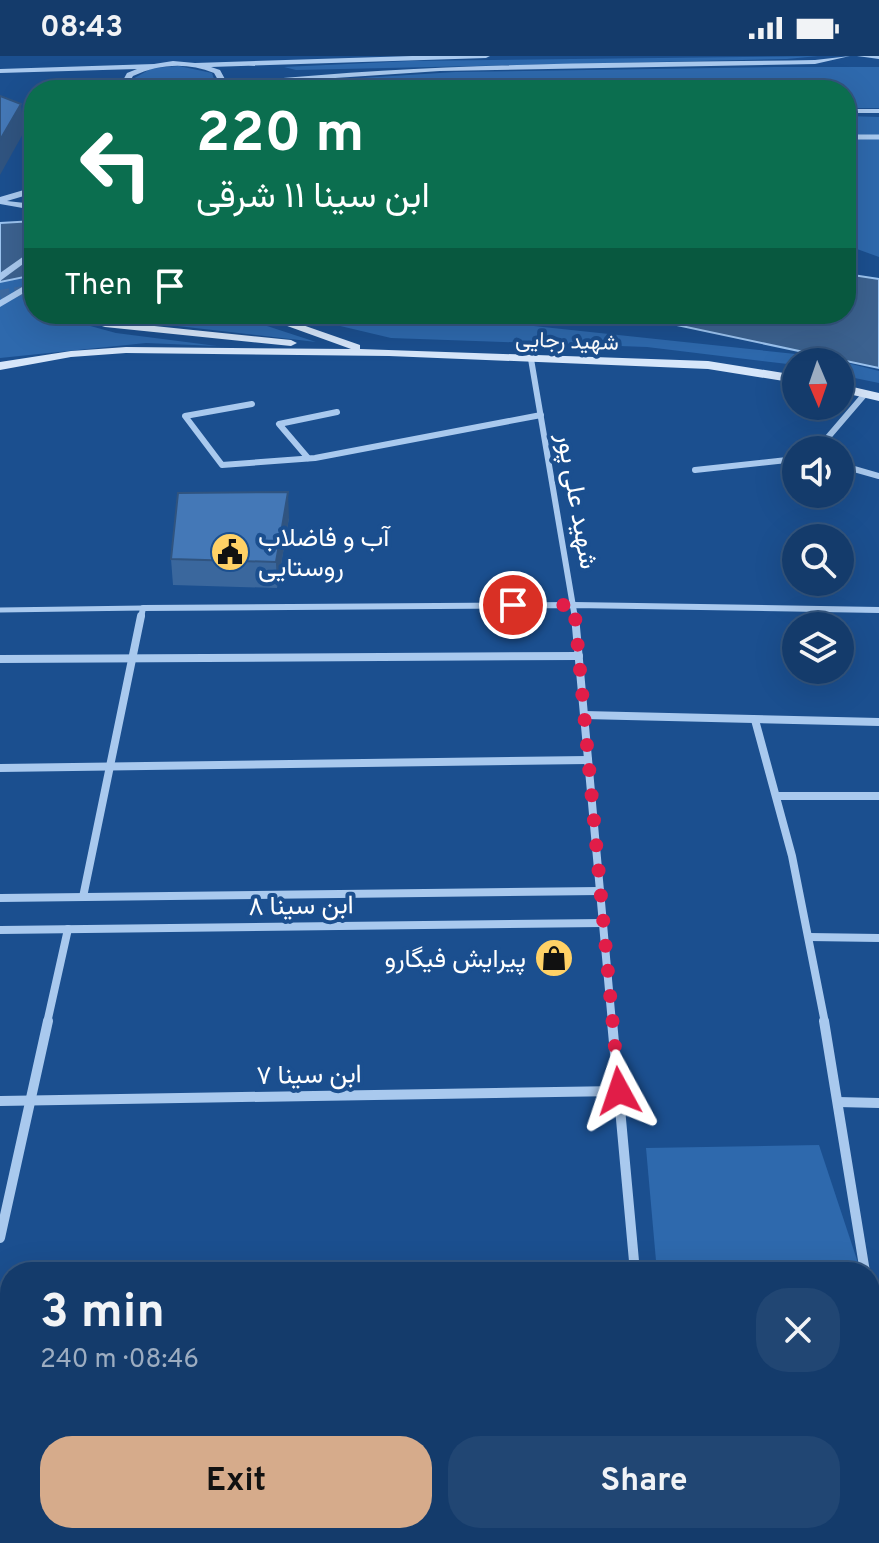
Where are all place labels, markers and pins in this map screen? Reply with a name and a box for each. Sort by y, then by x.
place label: آب و فاضلاب روستایی [258,523,391,586]
public building icon: آب و فاضلاب روستایی [209,531,251,573]
pin [479,571,547,639]
shop icon: پیرایش فیگارو [533,937,575,979]
place label: پیرایش فیگارو [385,944,526,977]

